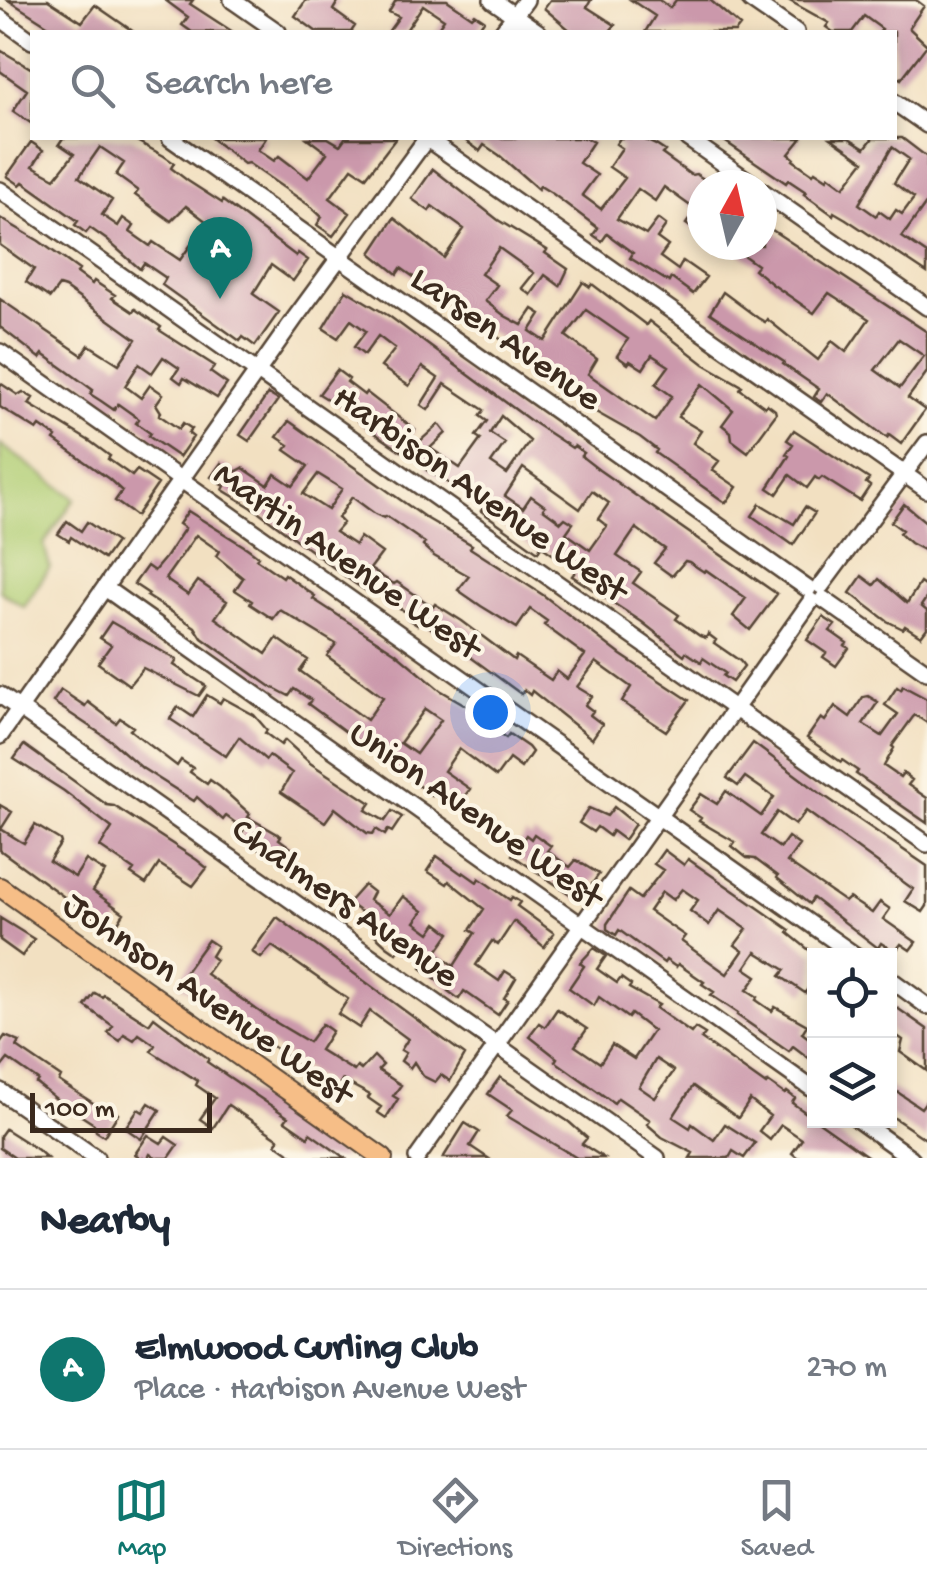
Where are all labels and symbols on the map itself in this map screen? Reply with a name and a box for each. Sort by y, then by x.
north arrow [687,170,777,260]
pin: A [188,216,252,299]
street label: Larsen Avenue [400,259,609,423]
street label: Harbison Avenue West [323,378,637,616]
street label: Martin Avenue West [203,454,491,674]
your location [465,687,516,738]
street label: Union Avenue West [339,713,613,923]
street label: Chalmers Avenue [221,810,466,1000]
street label: Johnson Avenue West [53,884,363,1120]
scale bar [30,1088,212,1132]

